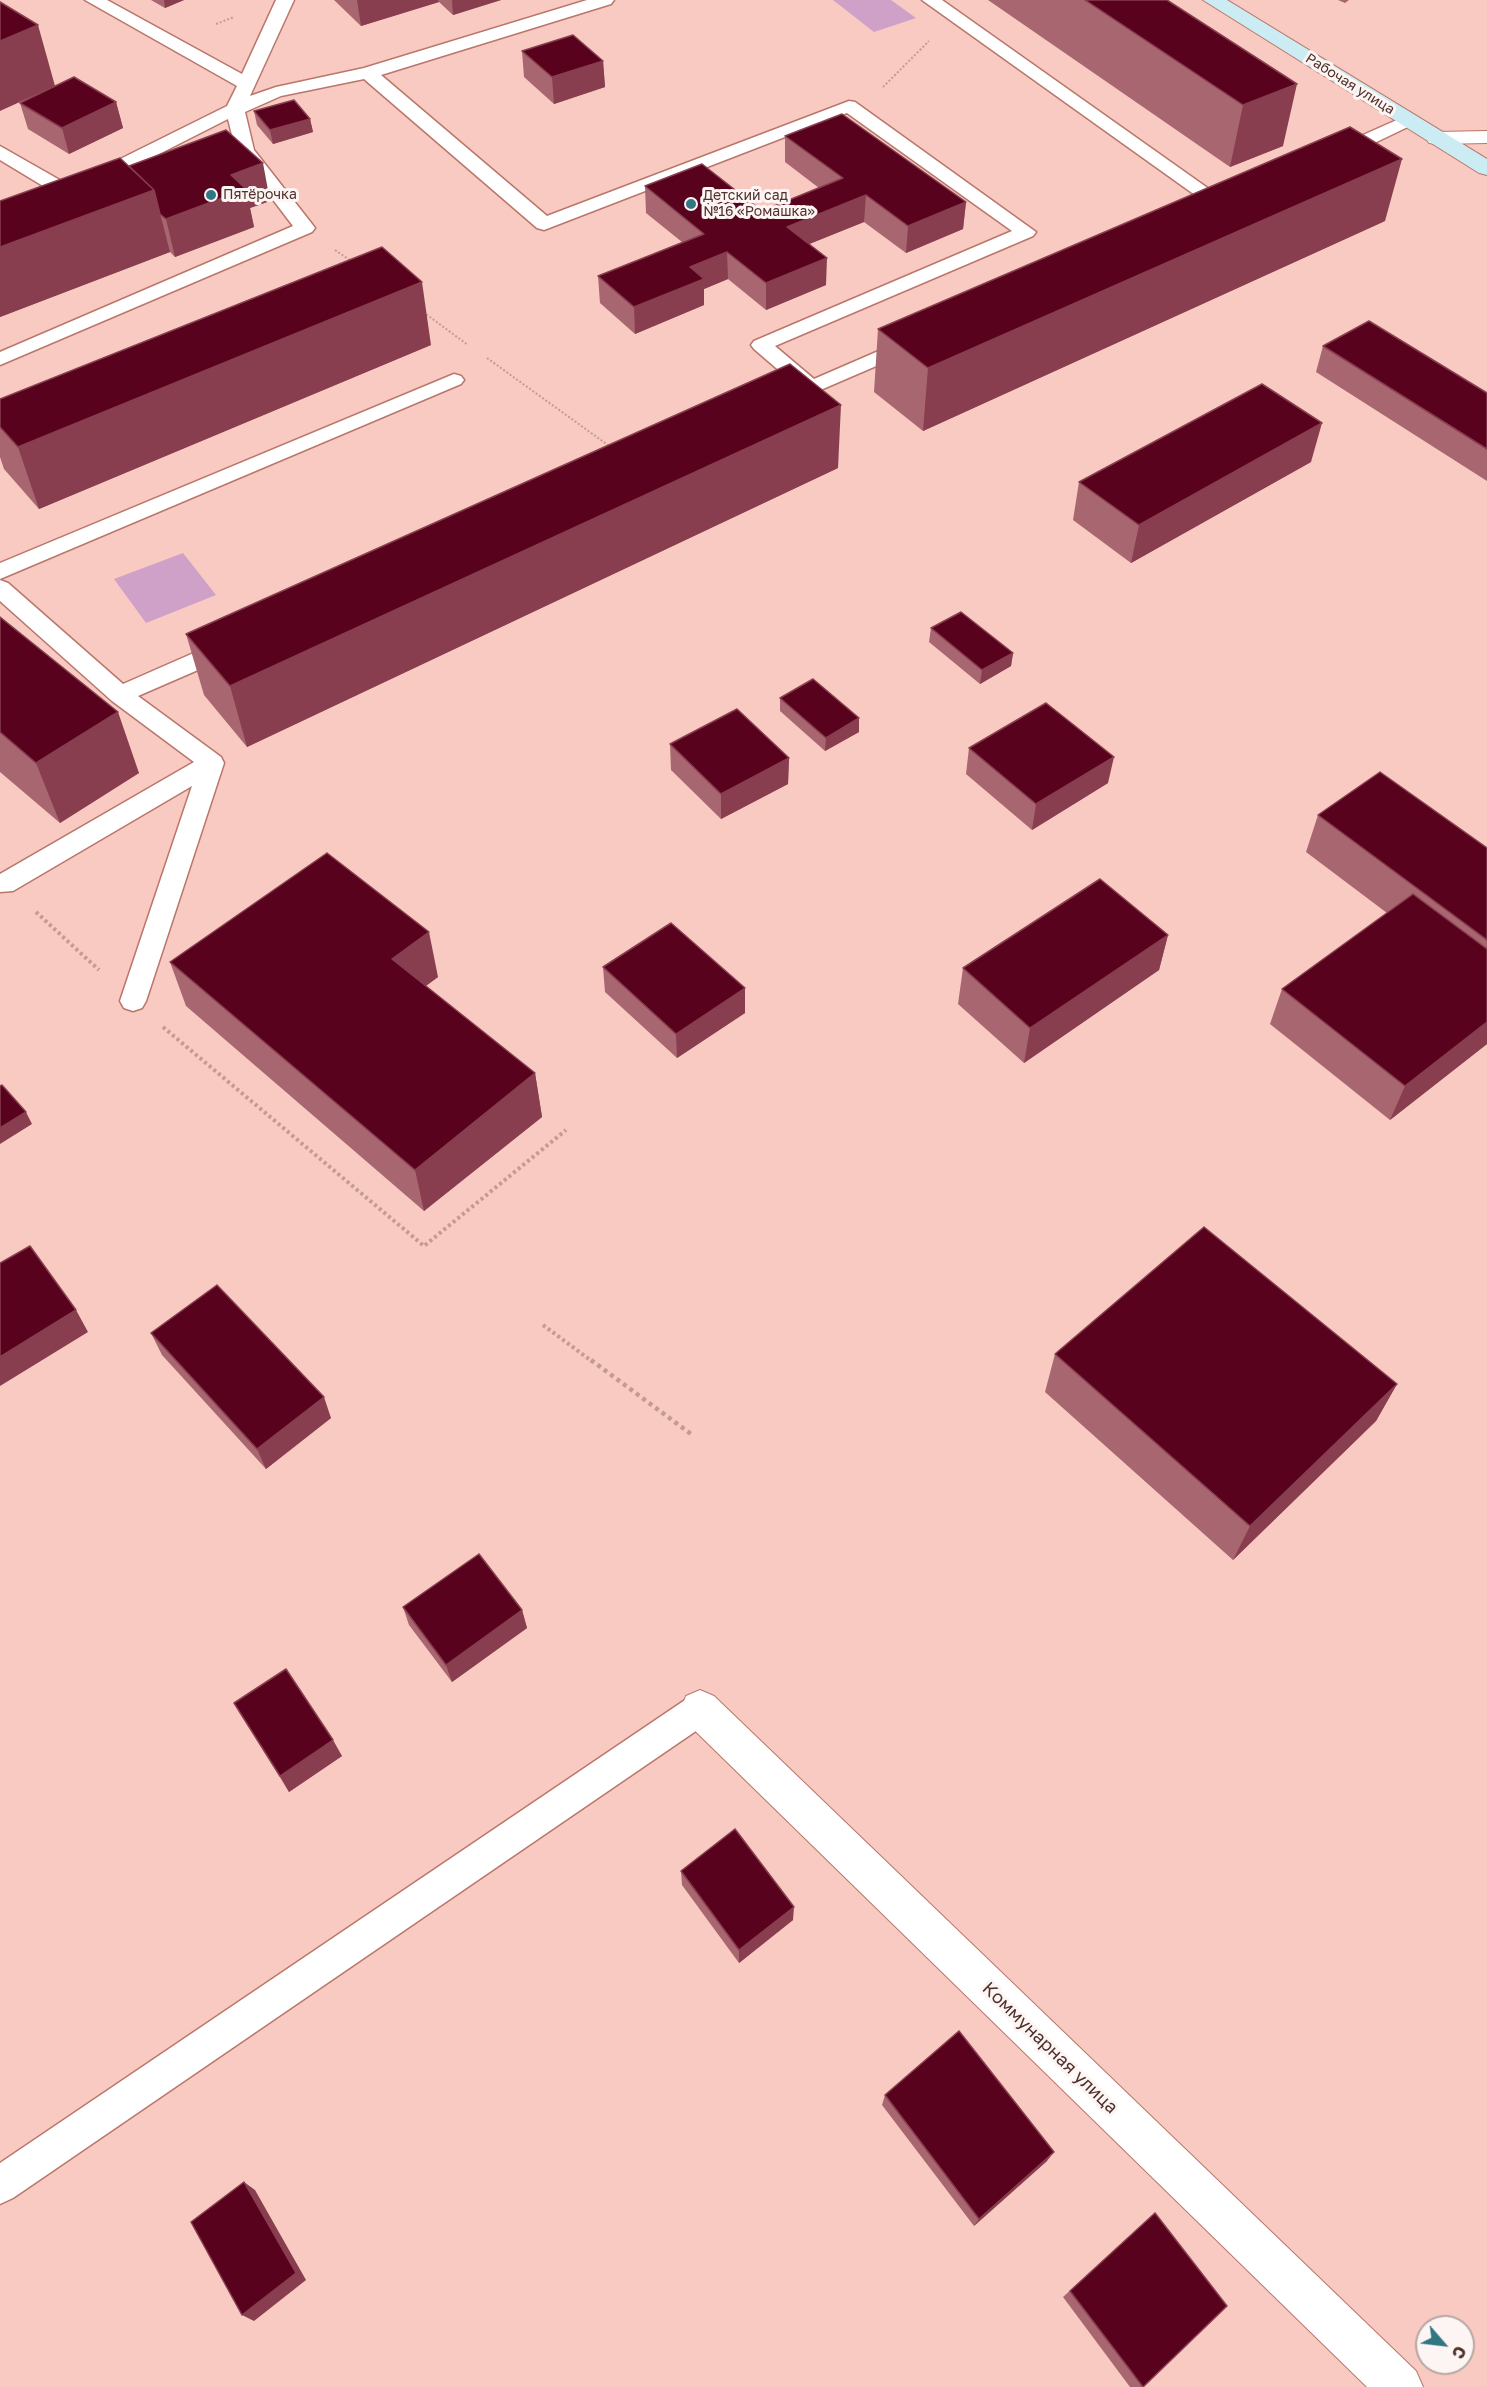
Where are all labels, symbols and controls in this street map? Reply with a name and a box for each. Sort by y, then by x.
street label: Рабочая улица [1302,50,1398,118]
place label: Пятёрочка [223,187,297,203]
marker: Пятёрочка [204,188,218,202]
place label: Детский сад №16 «Ромашка» [703,188,815,220]
marker: Детский сад №16 «Ромашка» [684,197,698,211]
street label: Коммунарная улица [978,1978,1122,2118]
north arrow [1415,2315,1475,2375]
text: С [1448,2343,1471,2362]

